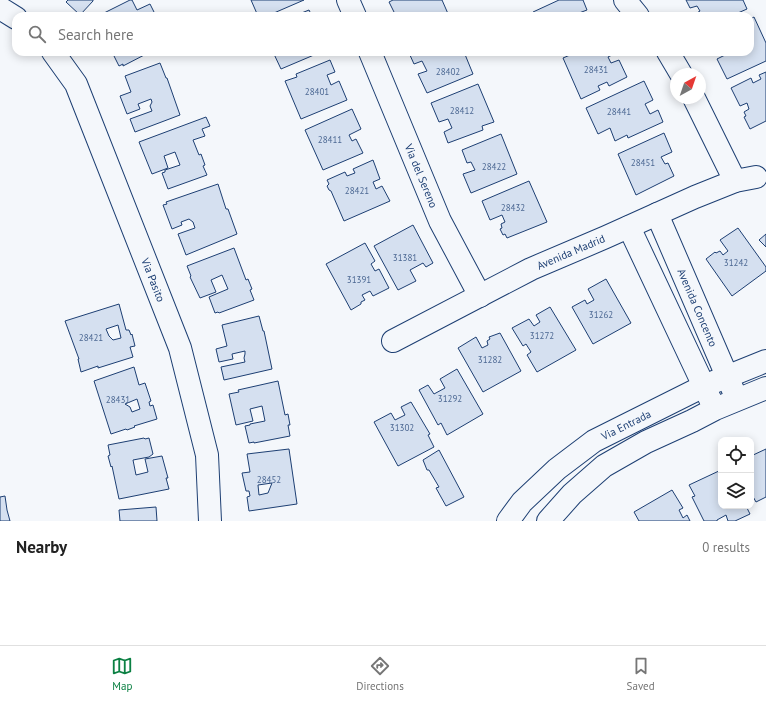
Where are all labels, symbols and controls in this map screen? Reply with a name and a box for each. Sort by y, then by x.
search box [12,12,754,56]
icon: search [26,23,48,45]
text: Search here [58,25,134,44]
house number: 28431 [584,64,608,75]
house number: 28402 [436,66,460,77]
north arrow [670,68,706,104]
house number: 28401 [305,86,329,97]
house number: 28412 [450,105,474,116]
house number: 28441 [607,106,631,117]
house number: 28411 [318,134,342,145]
street label: Via del Sereno [401,141,441,210]
house number: 28451 [631,157,655,168]
house number: 28422 [482,161,506,172]
house number: 28421 [345,185,369,196]
house number: 28432 [501,202,525,213]
street label: Avenida Madrid [535,231,607,273]
house number: 31381 [393,252,417,263]
street label: Via Pasito [138,255,168,304]
house number: 31242 [724,257,748,268]
street label: Avenida Concento [674,266,721,349]
house number: 31391 [347,274,371,285]
house number: 31262 [589,309,613,320]
house number: 31272 [530,330,554,341]
house number: 28421 [79,332,103,343]
house number: 31282 [478,354,502,365]
house number: 31292 [438,393,462,404]
house number: 28431 [106,394,130,405]
street label: Via Entrada [598,407,653,444]
house number: 31302 [390,422,414,433]
map controls [718,437,754,509]
button: locate [718,437,754,473]
button: layers [718,473,754,509]
house number: 28452 [257,474,281,485]
text: Nearby [16,536,67,558]
text: 0 results [702,539,750,556]
tab: Map [111,655,133,693]
tab: Directions [356,655,404,693]
tab: Saved [627,655,655,693]

